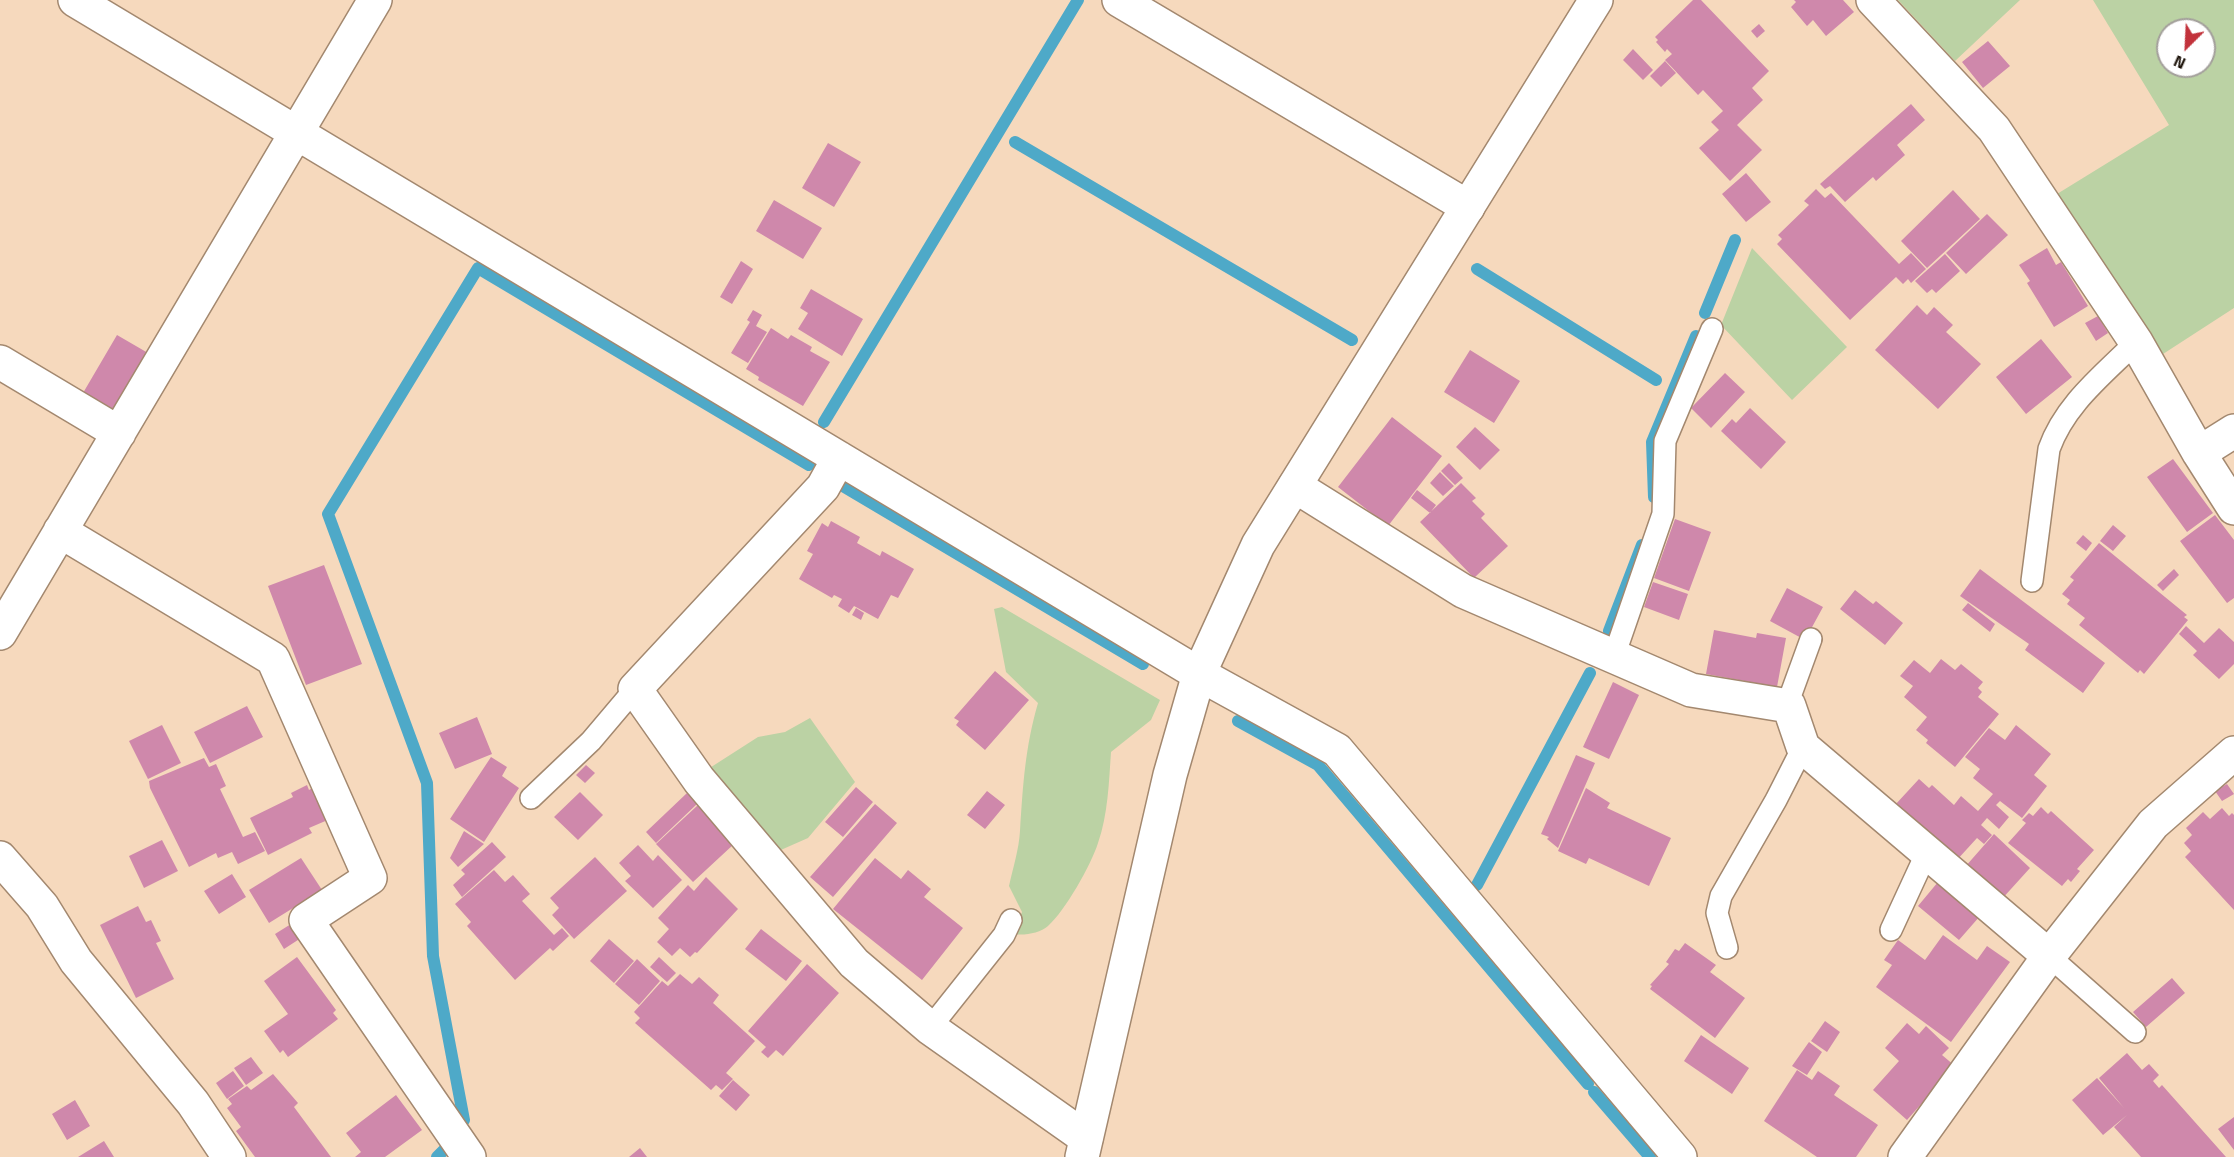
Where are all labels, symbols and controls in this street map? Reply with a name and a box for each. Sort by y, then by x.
north arrow [2156,18,2216,78]
text: N [2170,49,2189,76]

